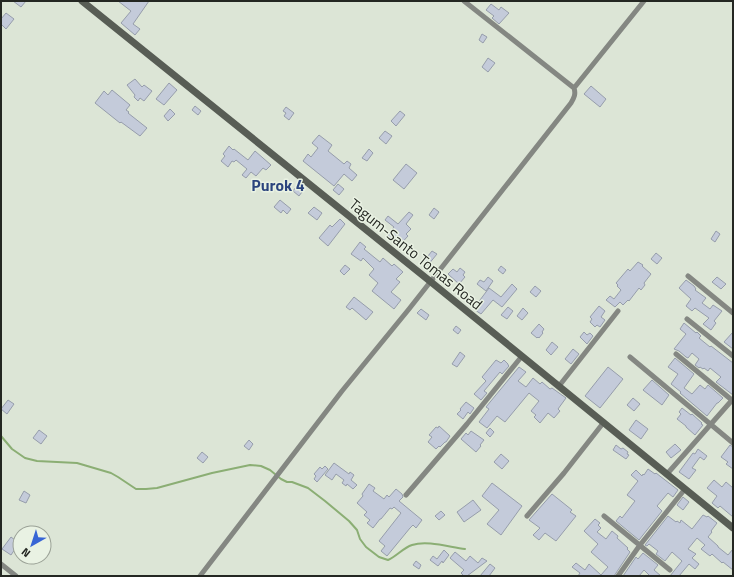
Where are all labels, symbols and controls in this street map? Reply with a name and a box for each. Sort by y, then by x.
district label: Purok 4 [251,173,305,197]
street label: Tagum-Santo Tomas Road [344,193,488,315]
north arrow [12,525,52,565]
text: N [18,544,34,561]

